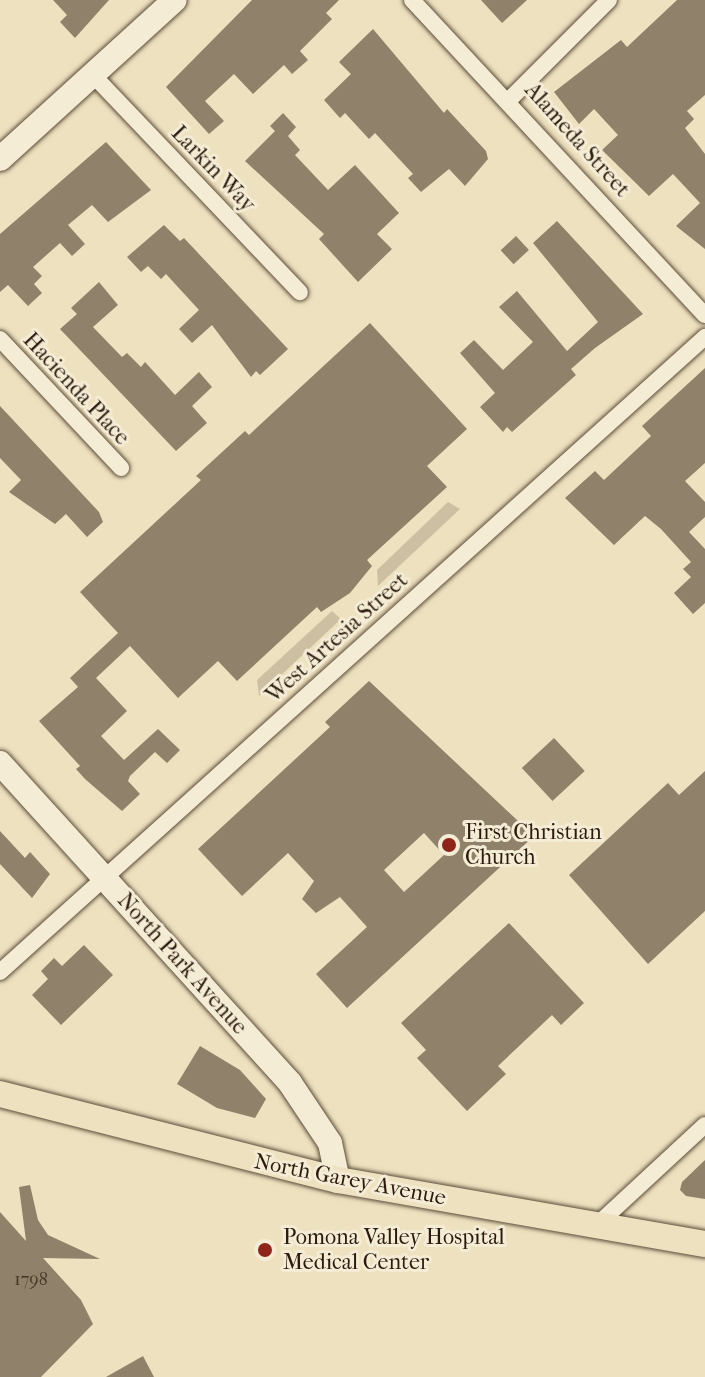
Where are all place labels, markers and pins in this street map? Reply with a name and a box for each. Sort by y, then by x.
place label: First Christian Church [465,819,602,870]
marker: First Christian Church [440,836,458,854]
place label: Pomona Valley Hospital Medical Center [283,1224,505,1276]
marker: Pomona Valley Hospital Medical Center [254,1239,276,1261]

